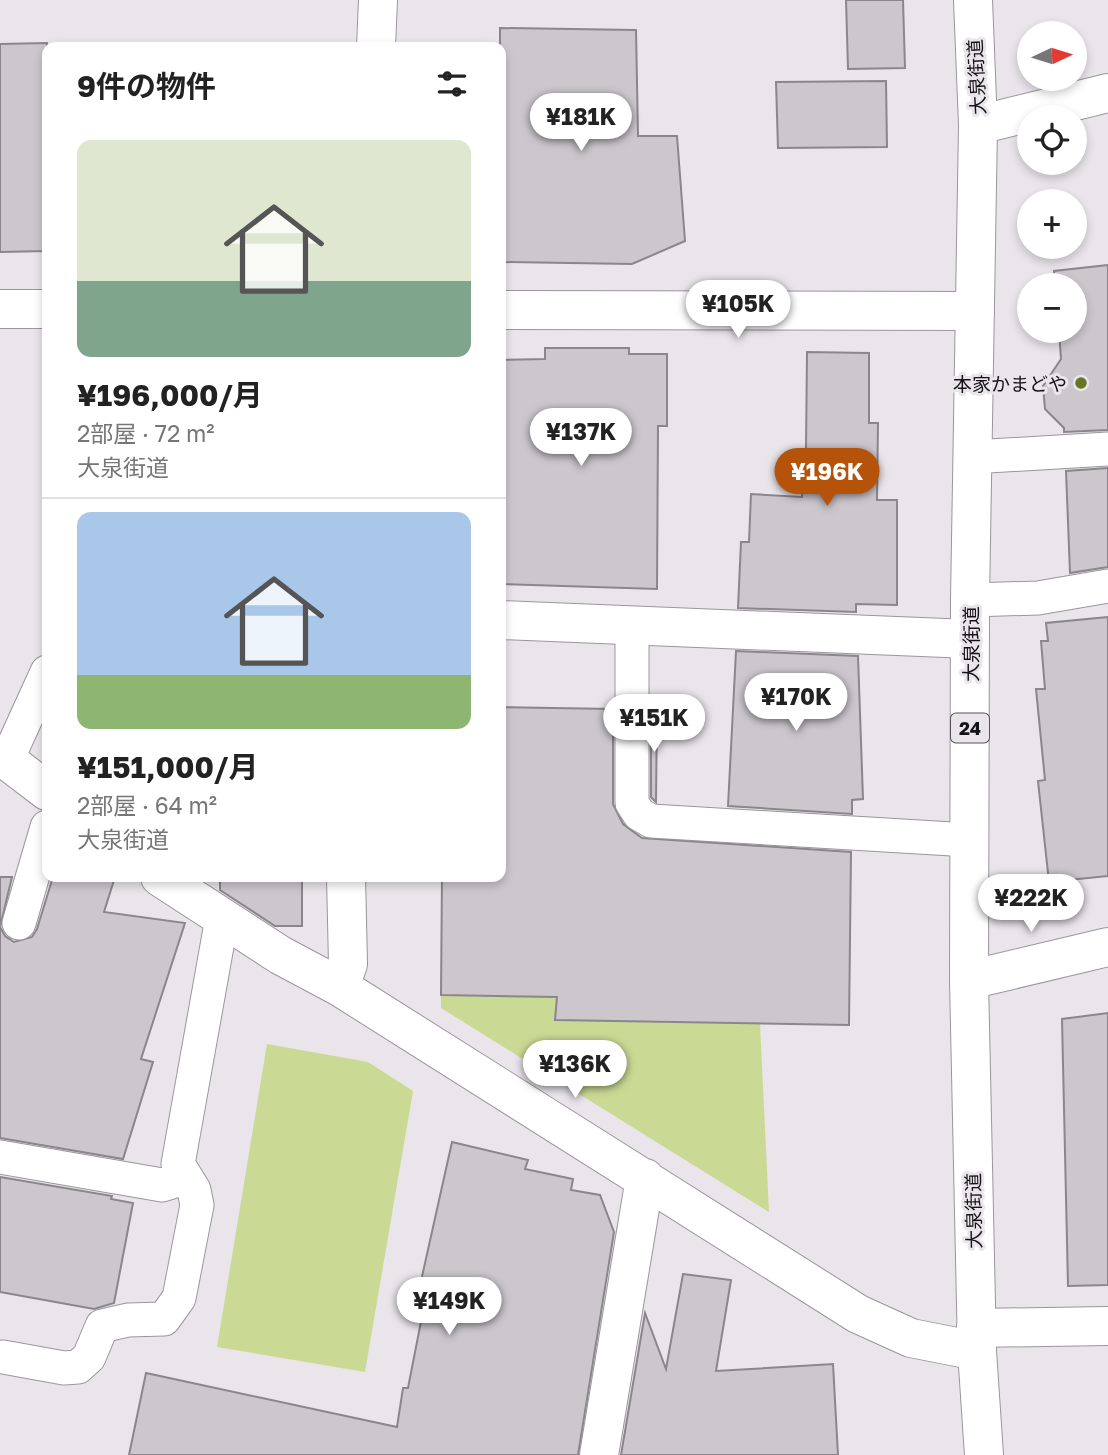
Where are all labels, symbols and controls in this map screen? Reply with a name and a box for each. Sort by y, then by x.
north arrow [1017,21,1087,91]
map controls [1017,21,1087,343]
street label: 大泉街道 [963,38,989,116]
icon: filters [433,65,471,103]
text: 9件の物件 [77,68,216,104]
pin: ¥181K [532,94,630,153]
text: ¥181K [546,102,616,130]
button: locate [1017,105,1087,175]
icon: home [211,186,337,312]
button: + [1017,189,1087,259]
button: − [1017,273,1087,343]
pin: ¥105K [689,280,787,340]
text: ¥105K [702,289,774,317]
place label: 本家かまどや [953,372,1067,395]
marker: 本家かまどや [1073,375,1089,391]
text: ¥196,000/月 [77,377,263,413]
pin: ¥137K [532,408,630,468]
text: ¥137K [546,417,616,445]
text: 2部屋 · 72 m² [77,419,215,447]
pin: ¥196K [778,448,876,508]
text: 大泉街道 [77,453,169,481]
text: ¥196K [791,457,863,485]
icon: home [211,558,337,684]
street label: 大泉街道 [959,606,982,682]
pin: ¥170K [747,674,845,733]
text: ¥170K [760,682,832,710]
pin: ¥151K [605,694,703,754]
text: ¥151K [619,703,689,731]
road number: 24 [951,714,989,742]
text: ¥151,000/月 [77,749,259,785]
text: 2部屋 · 64 m² [77,791,217,819]
text: 大泉街道 [77,825,169,853]
pin: ¥222K [982,874,1080,934]
text: ¥222K [994,883,1068,911]
pin: ¥136K [526,1040,624,1100]
text: ¥136K [539,1049,611,1077]
street label: 大泉街道 [961,1173,985,1249]
pin: ¥149K [400,1278,498,1337]
text: ¥149K [413,1286,485,1314]

